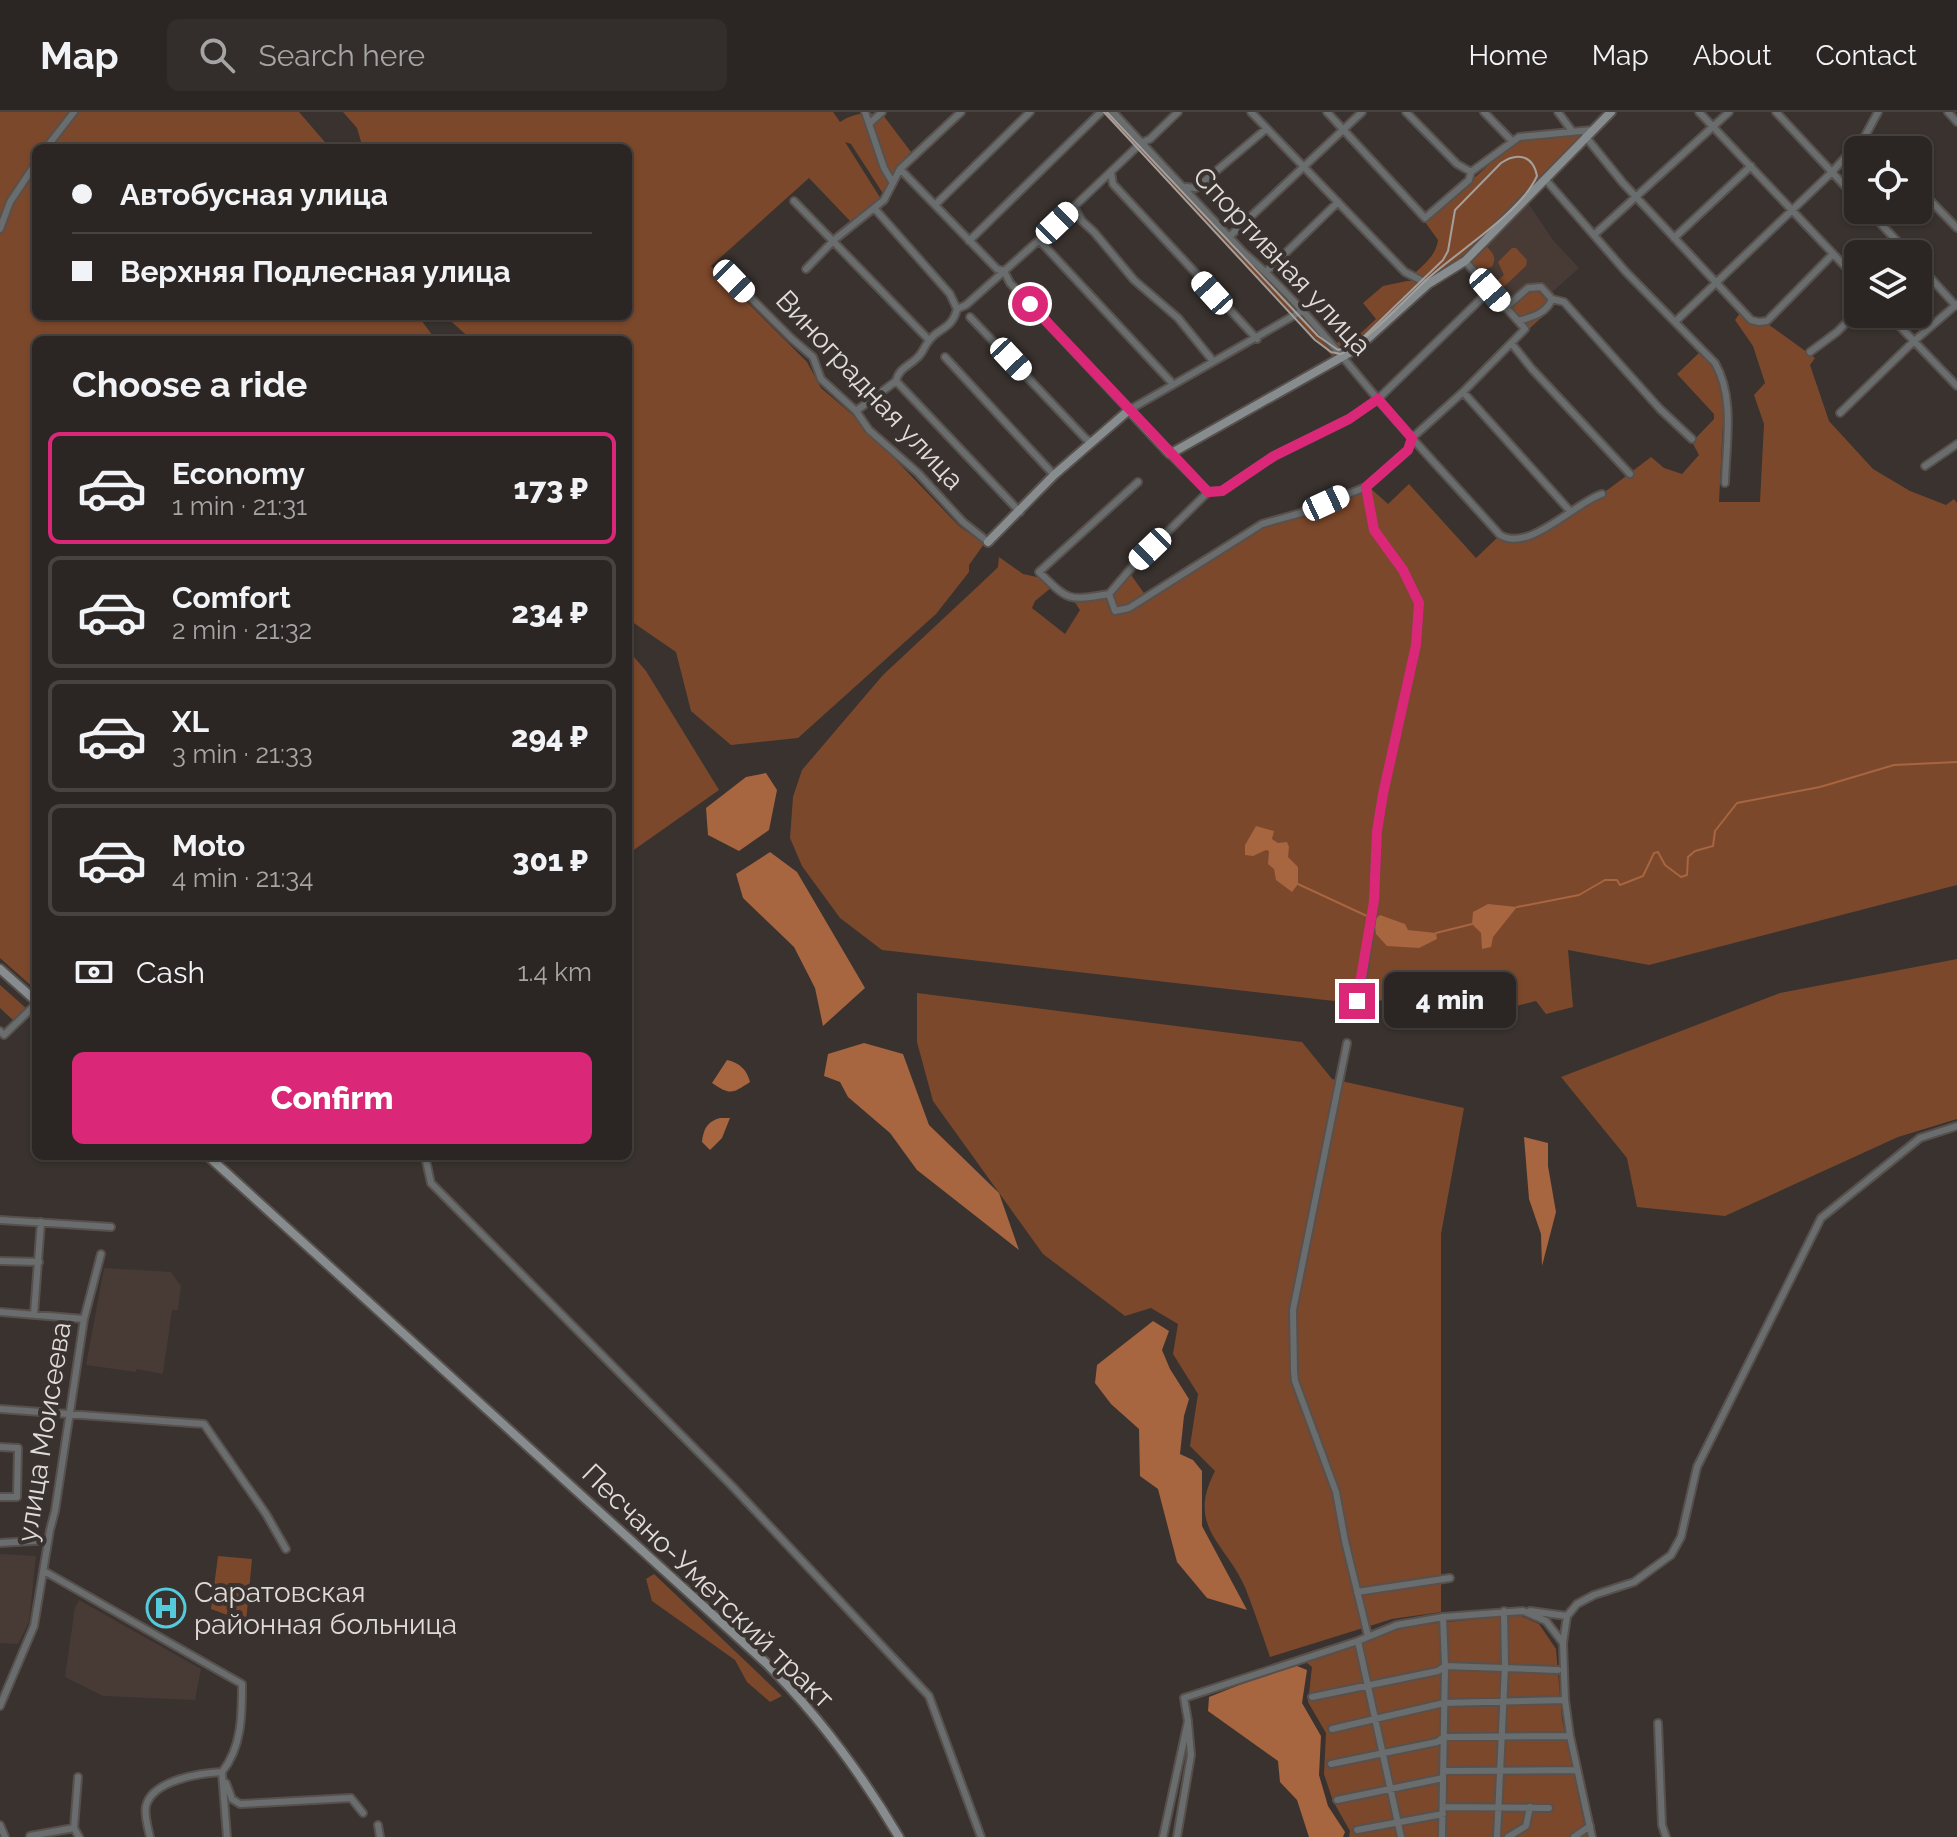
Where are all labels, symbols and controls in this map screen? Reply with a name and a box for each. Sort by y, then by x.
search box [167,19,727,91]
text: Map [40,33,119,78]
icon: search [195,33,239,77]
text: Search here [259,38,425,73]
text: Home [1468,39,1548,72]
text: Map [1592,39,1649,72]
text: About [1693,39,1772,72]
text: Contact [1816,39,1917,72]
map controls [1844,136,1932,328]
button: locate [1844,136,1932,224]
street label: Спортивная улица [1186,160,1378,362]
text: Автобусная улица [120,177,388,212]
car [1031,198,1083,248]
button: layers [1844,240,1932,328]
text: Верхняя Подлесная улица [120,254,511,289]
car [709,255,759,307]
car [1465,264,1515,316]
car [1187,267,1237,319]
street label: Виноградная улица [769,284,971,496]
route start [1012,286,1048,322]
car [986,333,1036,385]
text: Choose a ride [72,363,307,405]
icon: car [76,452,148,524]
text: Economy [172,456,305,491]
text: 173 ₽ [514,471,588,506]
car [1299,482,1353,524]
text: 1 min · 21:31 [172,491,307,521]
car [1124,524,1176,574]
icon: car [76,576,148,648]
text: Comfort [172,580,291,615]
text: 234 ₽ [512,595,588,630]
text: 2 min · 21:32 [172,615,312,645]
icon: car [76,700,148,772]
text: XL [172,704,209,739]
text: 294 ₽ [511,719,588,754]
text: 3 min · 21:33 [172,739,313,769]
icon: car [76,824,148,896]
text: Moto [172,828,245,863]
text: 301 ₽ [512,843,588,878]
text: 4 min · 21:34 [172,863,313,893]
icon: cash [72,950,116,994]
text: Cash [136,955,205,990]
text: 1.4 km [517,957,592,987]
callout: 4 min [1385,973,1517,1029]
route end [1339,983,1375,1019]
text: 4 min [1416,985,1484,1015]
button: Confirm [72,1052,592,1144]
street label: улица Моисеева [10,1320,78,1544]
street label: Песчано-Уметский тракт [575,1457,841,1715]
place label: Саратовская районная больница [194,1576,457,1641]
hospital icon: Саратовская районная больница [145,1587,187,1629]

